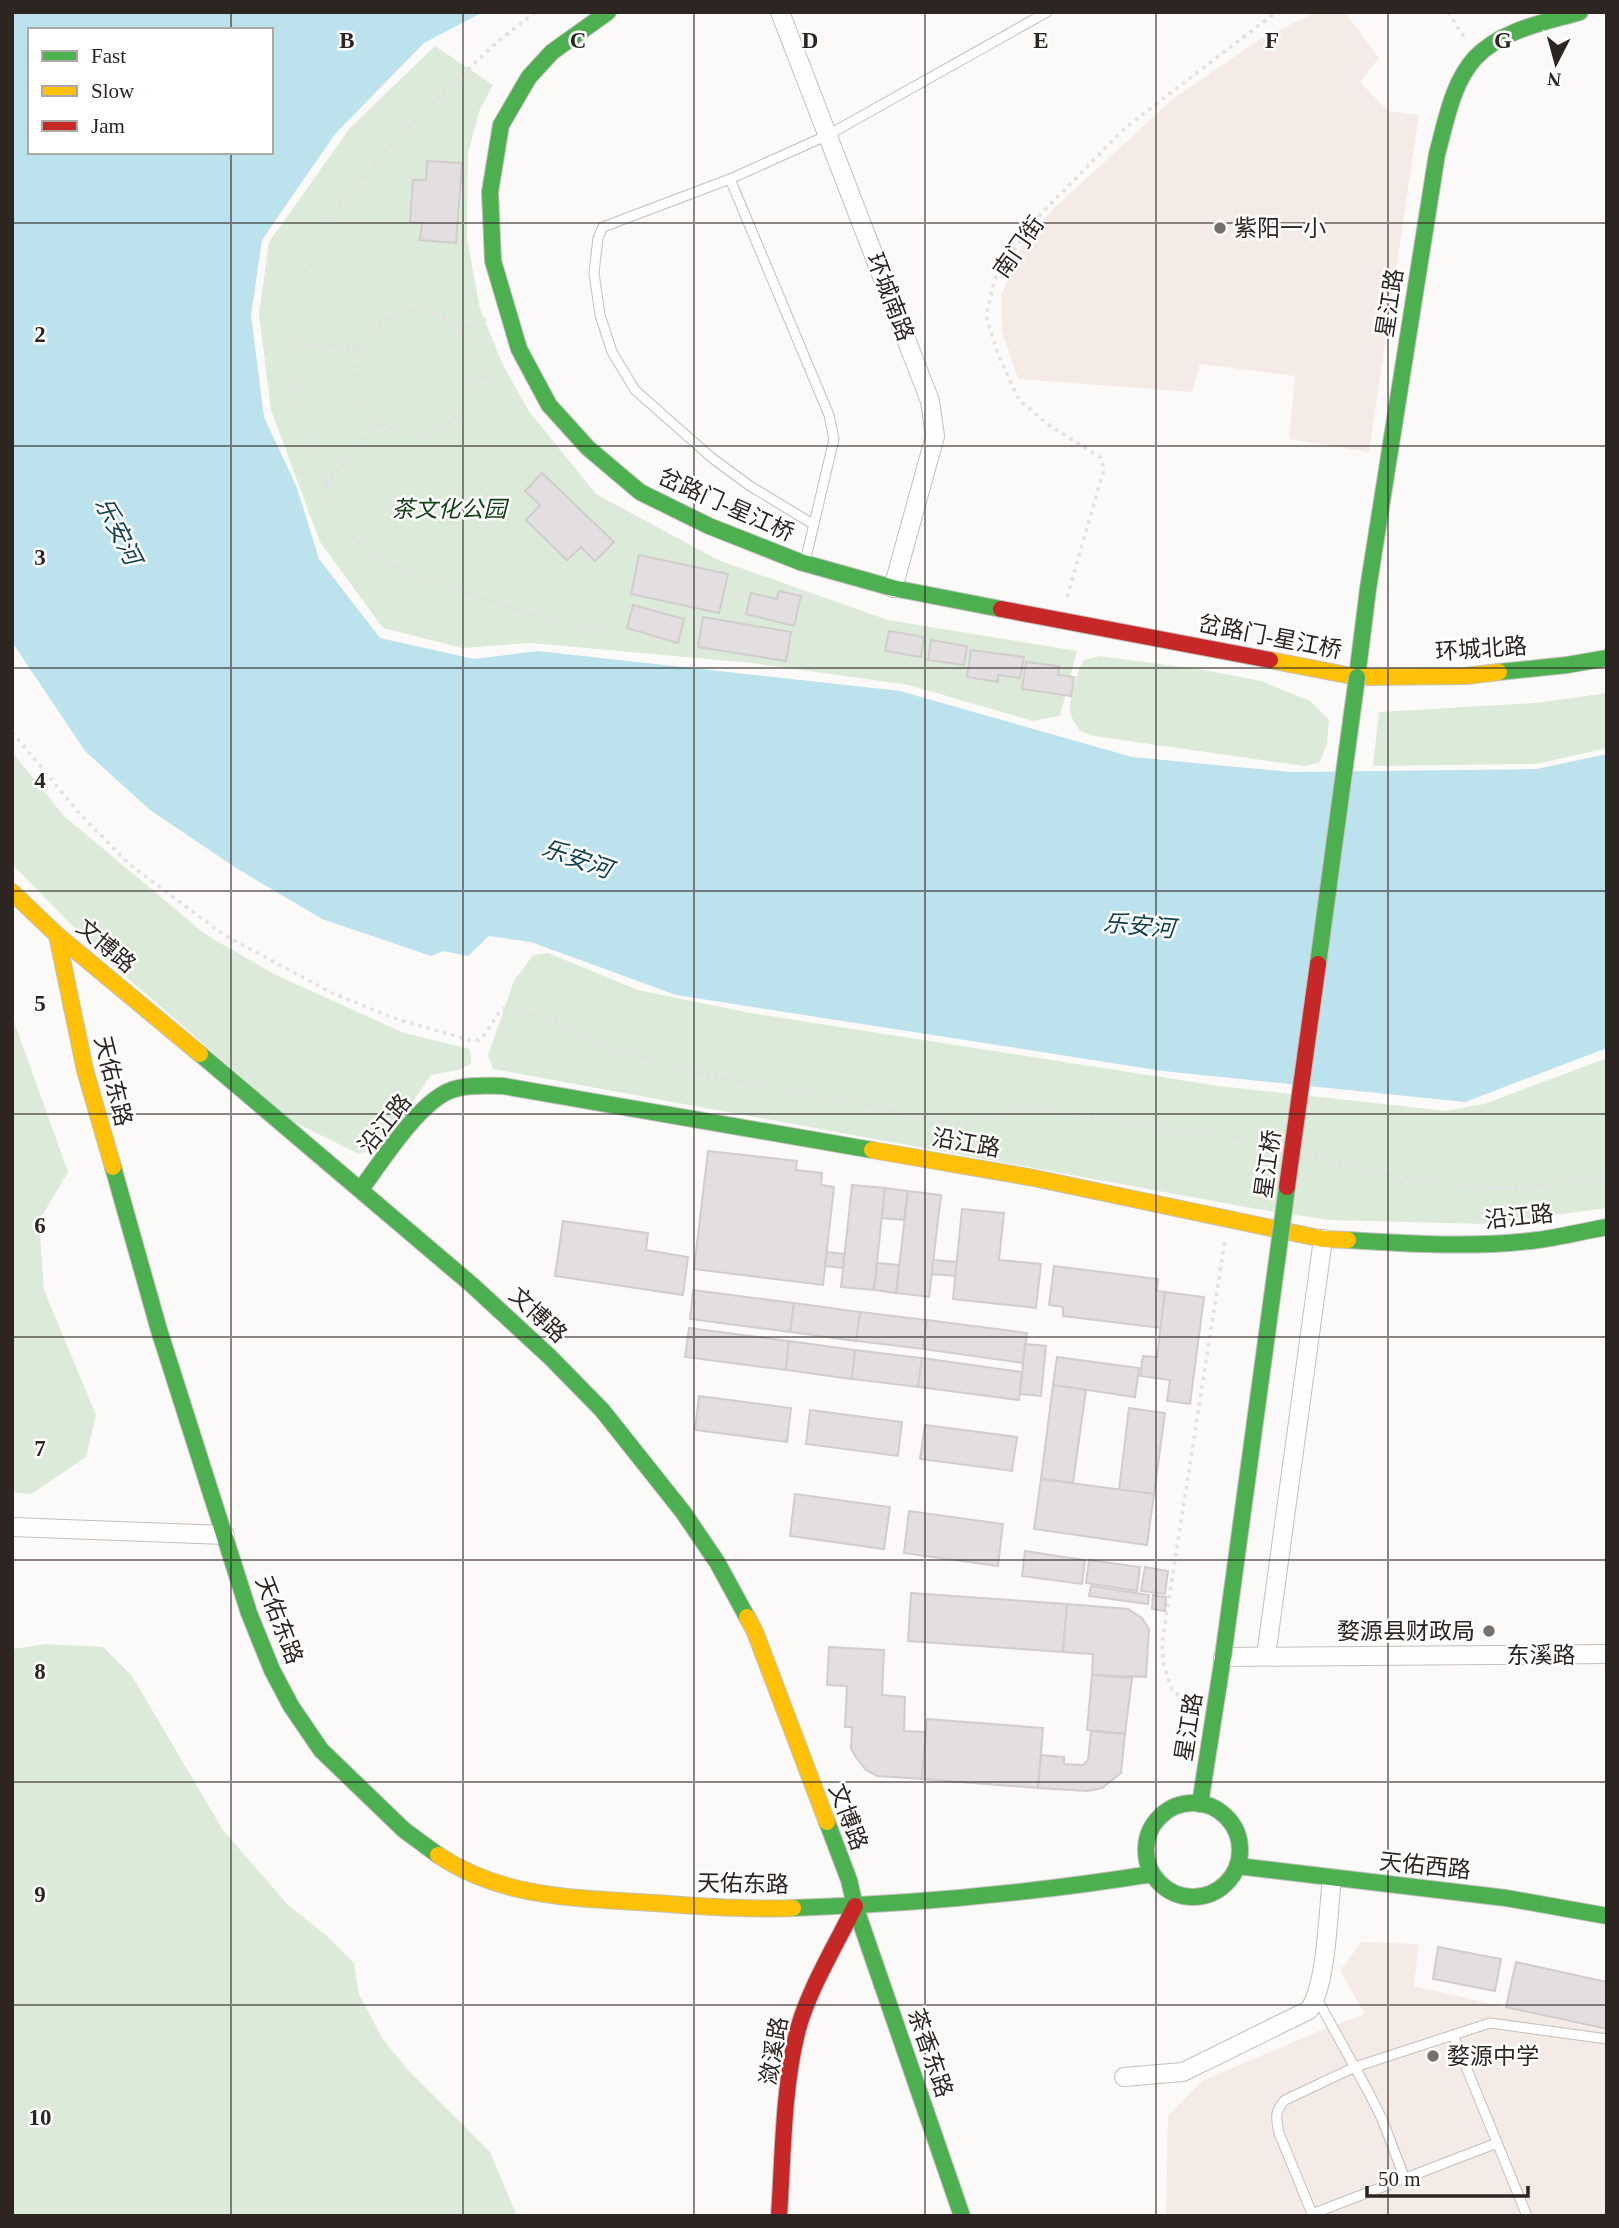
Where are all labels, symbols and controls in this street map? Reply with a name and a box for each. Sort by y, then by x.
legend [28,28,273,154]
text: B [339,28,355,53]
text: C [570,28,586,53]
text: D [802,28,818,53]
text: E [1033,28,1049,53]
text: F [1265,28,1279,53]
text: G [1494,28,1512,53]
north arrow [1521,28,1591,98]
text: Fast [91,44,126,68]
text: N [1546,68,1562,91]
text: Slow [91,79,135,103]
text: Jam [91,114,125,138]
street label: 南门街 [989,212,1049,282]
place label: 紫阳一小 [1234,216,1326,241]
marker: 紫阳一小 [1212,220,1228,236]
street label: 环城南路 [862,250,918,344]
street label: 星江路 [1372,267,1408,339]
text: 2 [34,322,46,347]
street label: 岔路门-星江桥 [654,464,798,546]
water label: 乐安河 [90,493,148,573]
park label: 茶文化公园 [392,497,510,522]
text: 3 [34,545,46,570]
street label: 岔路门-星江桥 [1196,611,1344,663]
street label: 环城北路 [1434,633,1528,665]
text: 4 [34,768,46,793]
water label: 乐安河 [539,835,619,884]
water label: 乐安河 [1102,910,1180,942]
street label: 文博路 [72,914,140,978]
text: 5 [34,991,46,1016]
street label: 天佑东路 [90,1033,136,1129]
street label: 沿江路 [354,1089,416,1159]
street label: 沿江路 [930,1125,1002,1161]
street label: 星江桥 [1251,1128,1285,1200]
street label: 沿江路 [1483,1201,1555,1233]
text: 6 [34,1213,46,1238]
street label: 文博路 [504,1282,572,1348]
text: 7 [34,1436,46,1461]
street label: 天佑东路 [251,1573,307,1667]
place label: 婺源县财政局 [1337,1619,1475,1644]
marker: 婺源县财政局 [1481,1623,1497,1639]
street label: 东溪路 [1507,1643,1576,1668]
text: 8 [34,1659,46,1684]
street label: 星江路 [1171,1691,1207,1763]
street label: 文博路 [824,1780,872,1854]
street label: 天佑西路 [1378,1849,1472,1883]
street label: 天佑东路 [697,1871,789,1897]
text: 9 [34,1882,46,1907]
street label: 茶香东路 [903,2005,957,2101]
street label: 潋溪路 [756,2015,792,2087]
place label: 婺源中学 [1447,2044,1539,2069]
marker: 婺源中学 [1425,2048,1441,2064]
text: 10 [29,2105,52,2130]
scale bar [1367,2154,1528,2198]
text: 50 m [1378,2167,1421,2191]

